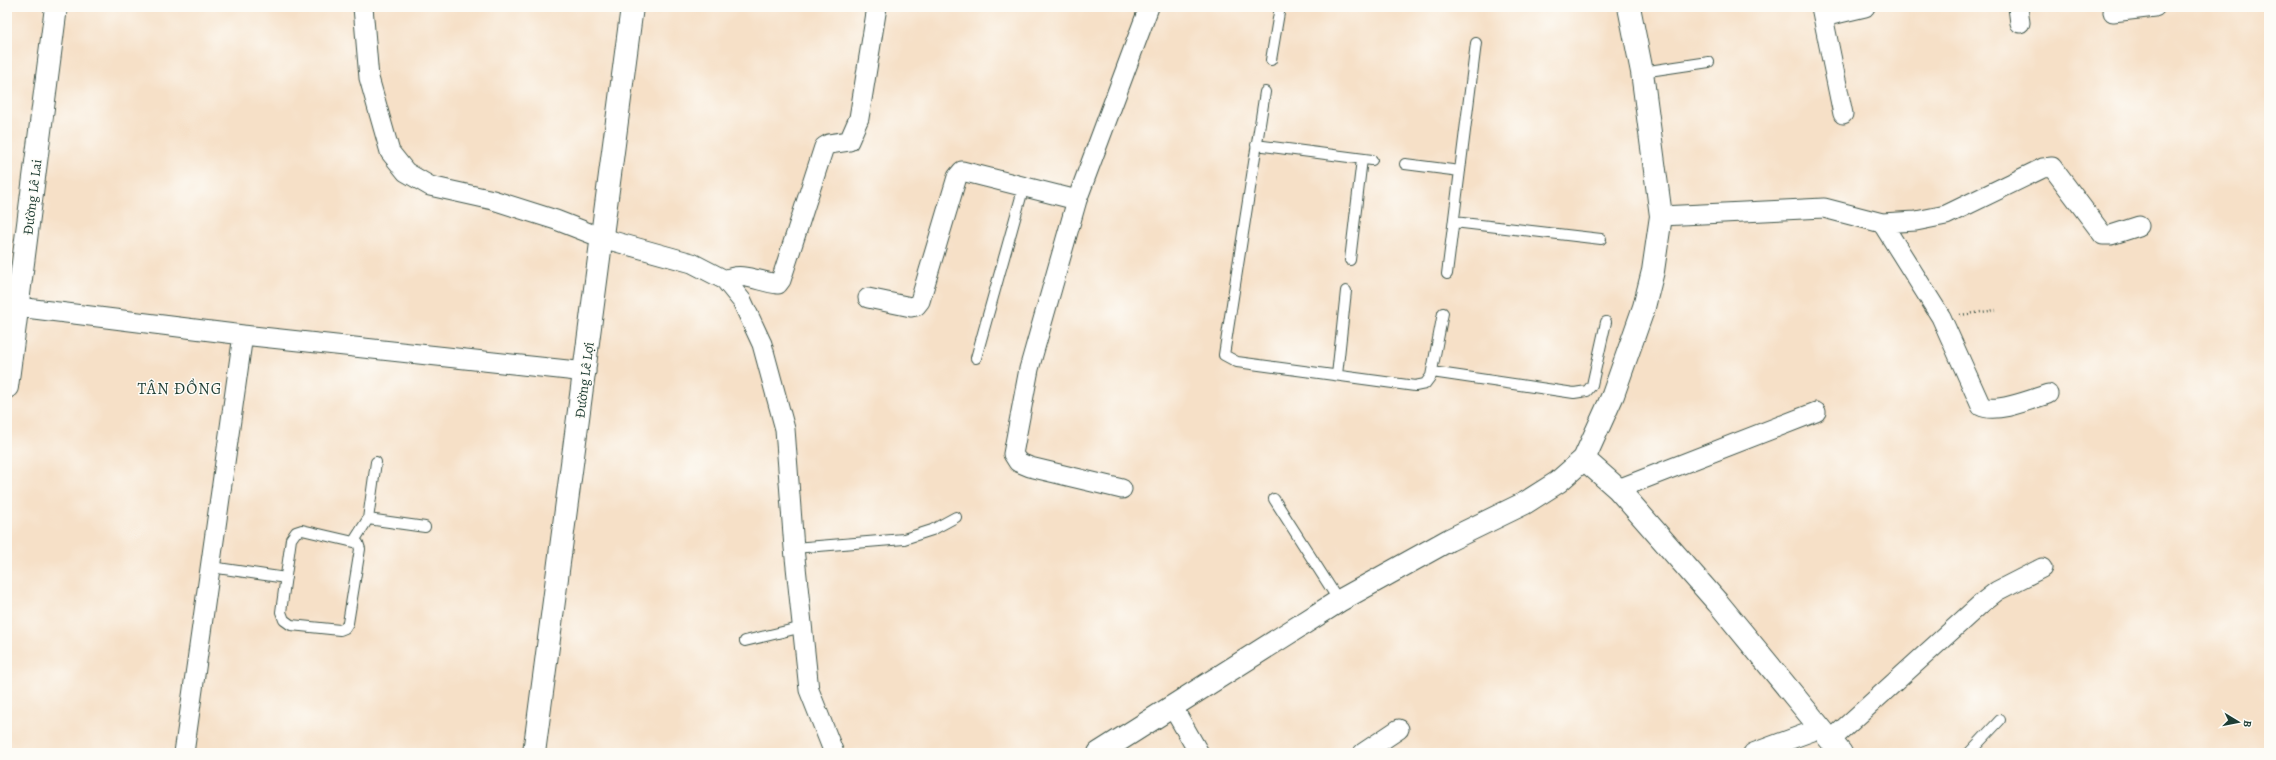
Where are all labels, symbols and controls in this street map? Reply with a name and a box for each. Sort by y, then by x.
street label: Đường Lê Lai [18,158,47,236]
street label: Đường Lê Lợi [570,341,599,419]
district label: TÂN ĐỒNG [137,378,223,400]
north arrow [2218,702,2258,742]
text: B [2239,719,2255,728]

